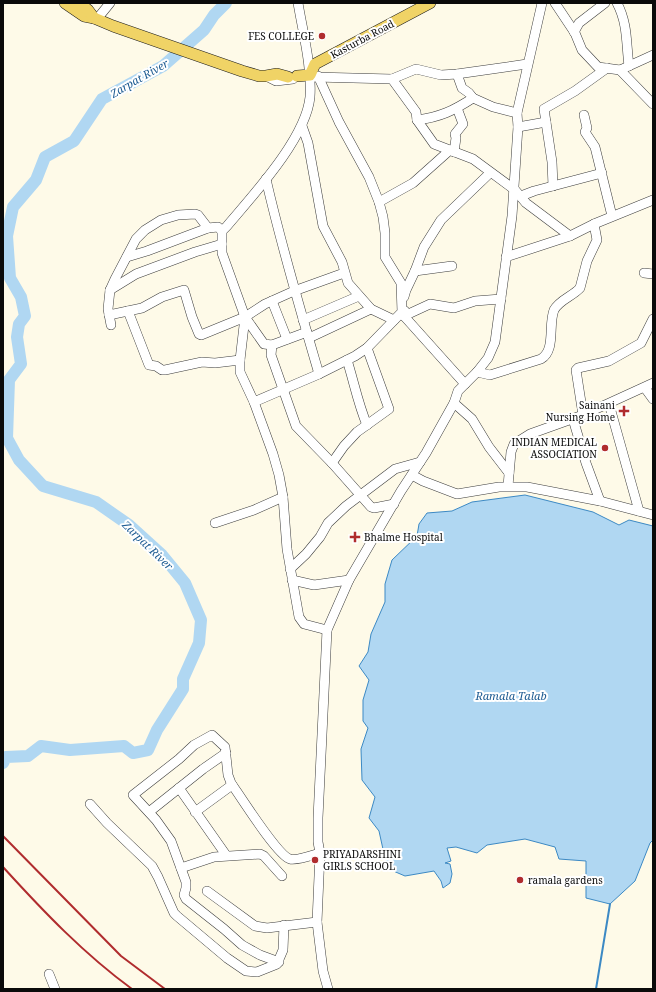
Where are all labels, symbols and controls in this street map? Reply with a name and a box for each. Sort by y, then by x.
street label: Kasturba Road [328,16,396,62]
place label: FES COLLEGE [248,29,314,43]
marker: FES COLLEGE [317,31,327,41]
water label: Zarpat River [106,55,172,101]
place label: Sainani Nursing Home [546,398,616,424]
marker: Sainani Nursing Home [618,405,630,417]
place label: INDIAN MEDICAL ASSOCIATION [512,435,597,461]
marker: INDIAN MEDICAL ASSOCIATION [600,443,610,453]
water label: Zarpat River [119,516,177,574]
place label: Bhalme Hospital [364,530,443,544]
marker: Bhalme Hospital [349,531,361,543]
water label: Ramala Talab [474,688,547,703]
place label: PRIYADARSHINI GIRLS SCHOOL [323,847,401,873]
marker: PRIYADARSHINI GIRLS SCHOOL [310,855,320,865]
place label: ramala gardens [528,873,603,887]
marker: ramala gardens [515,875,525,885]

